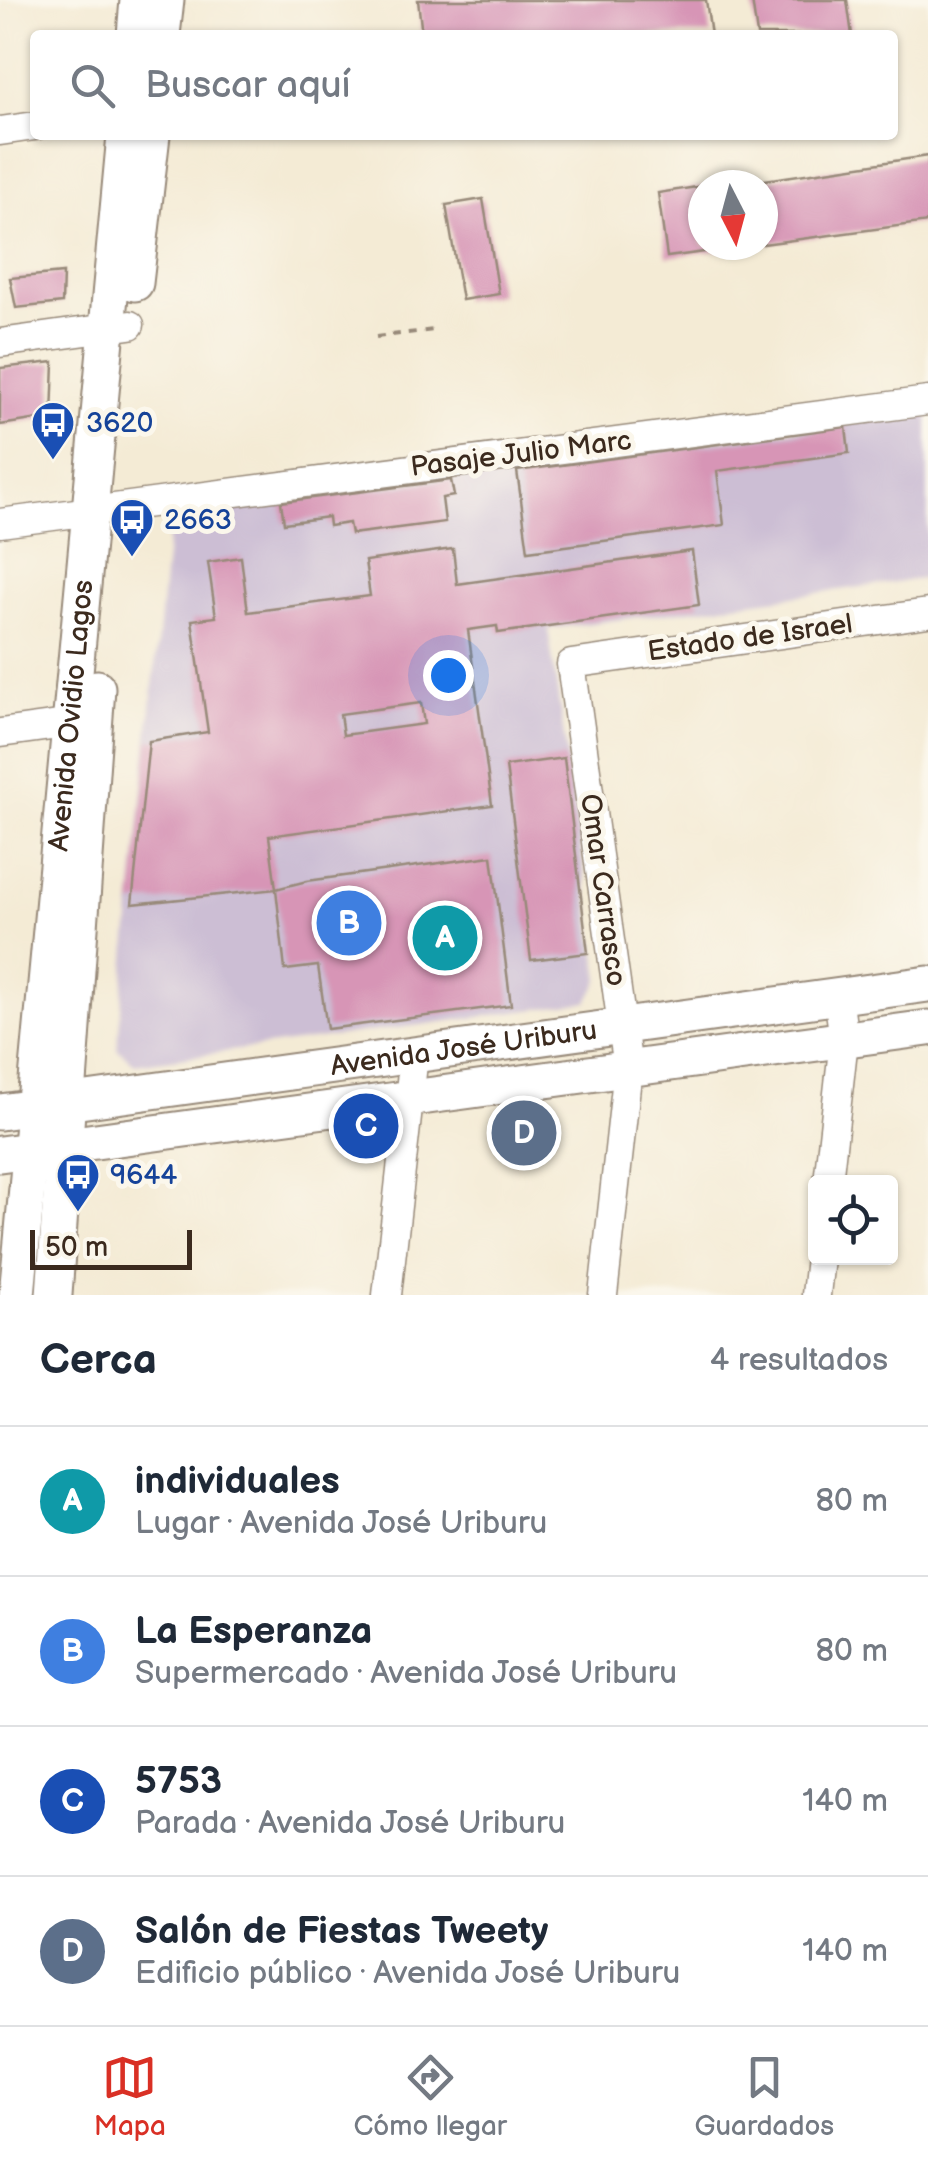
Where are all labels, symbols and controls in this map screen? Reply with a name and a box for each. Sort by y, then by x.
search box [30,30,898,140]
icon: search [65,58,120,113]
text: Buscar aquí [145,63,351,108]
north arrow [688,170,778,260]
bus stop icon: 3620 [30,400,76,461]
place label: 3620 [86,407,153,440]
street label: Pasaje Julio Marc [409,424,633,484]
bus stop icon: 2663 [109,497,155,558]
place label: 2663 [164,504,232,537]
street label: Avenida Ovidio Lagos [42,578,100,853]
street label: Estado de Israel [645,607,855,669]
your location [423,650,474,701]
street label: Omar Carrasco [573,792,633,988]
pin: B [316,886,382,960]
pin: A [412,900,478,976]
street label: Avenida José Uriburu [328,1013,599,1083]
pin: C [334,1088,398,1164]
pin: D [492,1096,556,1170]
bus stop icon: 9644 [55,1152,101,1213]
place label: 9644 [110,1159,177,1192]
map controls [808,1175,898,1265]
button: locate [808,1175,898,1265]
scale bar [30,1225,192,1270]
text: 50 m [45,1231,108,1264]
text: Cerca [40,1335,157,1386]
text: 4 resultados [710,1341,888,1380]
text: individuales [135,1459,340,1504]
text: A [63,1482,82,1521]
text: 80 m [815,1482,888,1521]
text: Lugar · Avenida José Uriburu [135,1504,547,1543]
text: La Esperanza [135,1609,372,1654]
text: B [61,1632,84,1671]
text: 80 m [815,1632,888,1671]
text: Supermercado · Avenida José Uriburu [135,1654,677,1693]
text: 5753 [135,1759,222,1804]
text: C [61,1782,84,1821]
text: 140 m [802,1782,888,1821]
text: Parada · Avenida José Uriburu [135,1804,565,1843]
text: Salón de Fiestas Tweety [135,1909,548,1954]
text: D [61,1932,84,1971]
text: 140 m [802,1932,888,1971]
text: Edificio público · Avenida José Uriburu [135,1954,680,1993]
tab: Mapa [94,2050,166,2143]
tab: Cómo llegar [353,2050,507,2143]
tab: Guardados [695,2050,834,2143]

